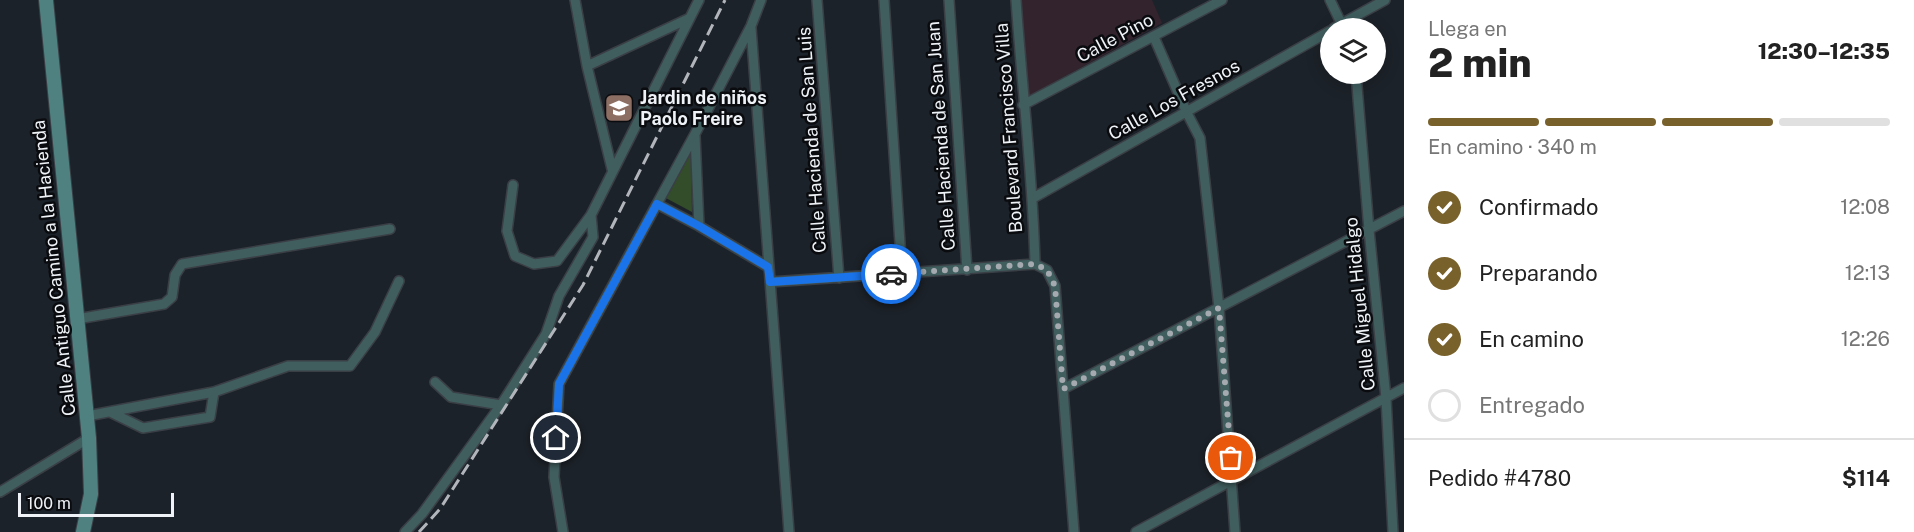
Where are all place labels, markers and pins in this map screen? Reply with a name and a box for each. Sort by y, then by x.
place label: Jardin de niños Paolo Freire [640,87,767,129]
school or university icon: Jardin de niños Paolo Freire [603,92,635,124]
pin [530,412,581,463]
pin [1205,432,1256,483]

